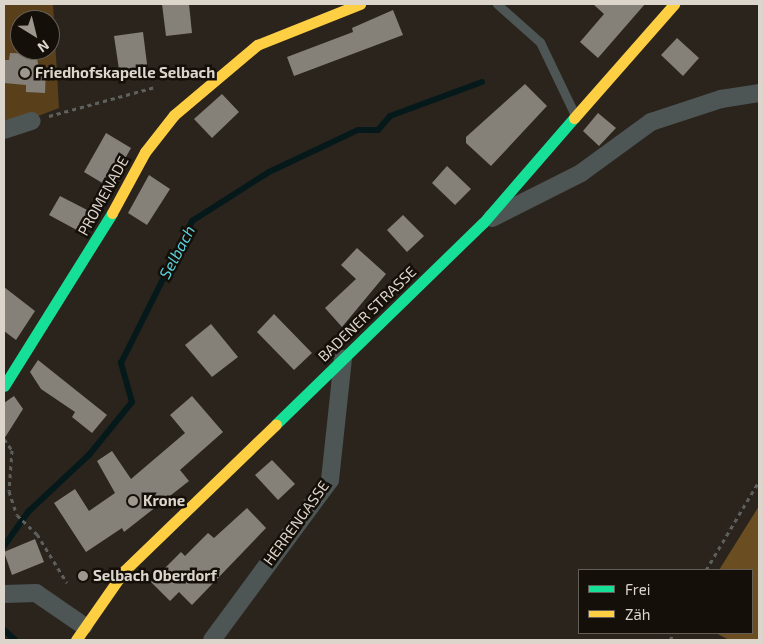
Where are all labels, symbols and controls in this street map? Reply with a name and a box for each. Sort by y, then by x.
north arrow [10,10,60,60]
text: N [34,37,53,57]
place label: Friedhofskapelle Selbach [35,64,215,82]
marker: Friedhofskapelle Selbach [19,67,31,79]
street label: PROMENADE [74,153,132,239]
water label: Selbach [155,222,199,282]
street label: BADENER STRASSE [314,263,420,365]
street label: HERRENGASSE [259,477,333,569]
place label: Krone [143,492,185,510]
marker: Krone [127,495,139,507]
place label: Selbach Oberdorf [93,567,217,585]
legend [578,569,753,634]
marker: Selbach Oberdorf [77,570,89,582]
text: Frei [625,580,650,598]
text: Zäh [625,605,650,623]

